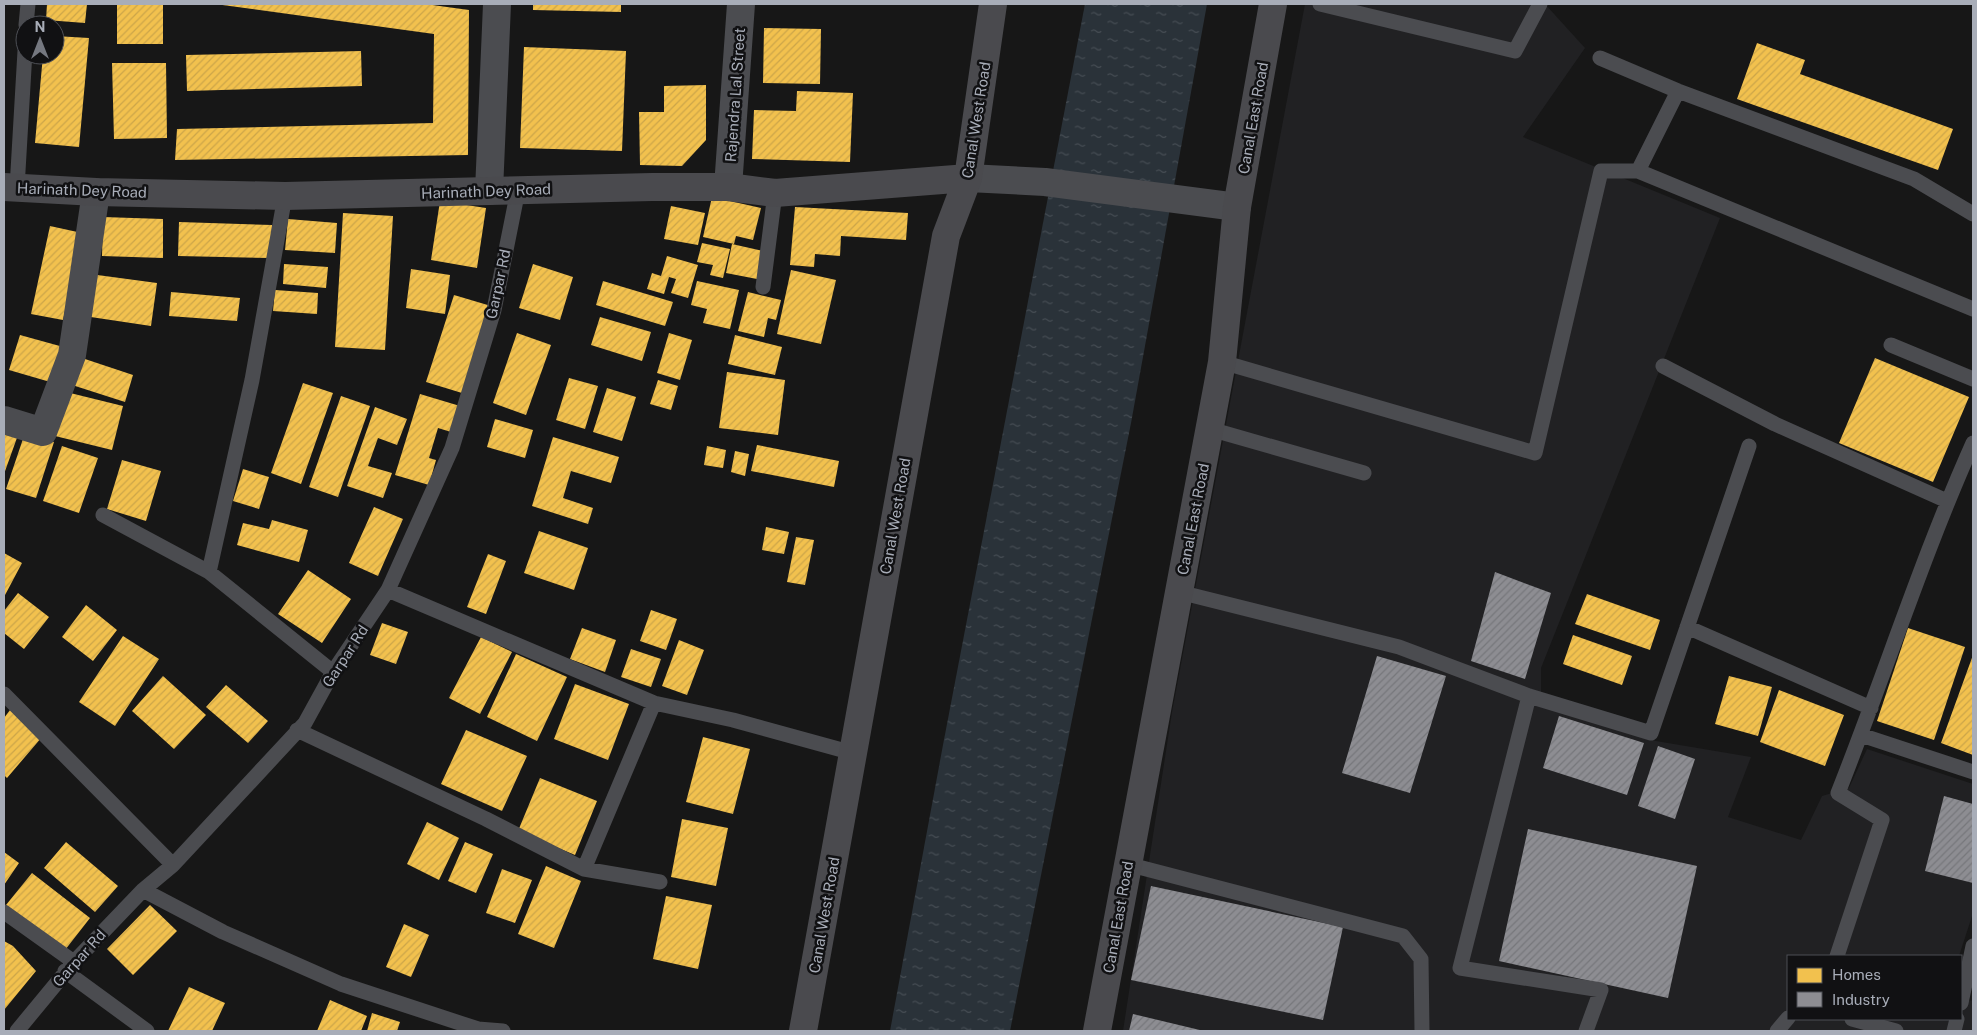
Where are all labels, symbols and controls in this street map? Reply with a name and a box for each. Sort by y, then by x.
north arrow [15,15,65,65]
text: N [35,19,45,35]
street label: Rajendra Lal Street [722,27,748,163]
street label: Canal West Road [958,61,994,179]
street label: Canal East Road [1235,61,1271,175]
street label: Harinath Dey Road [17,179,147,201]
street label: Harinath Dey Road [421,180,551,202]
street label: Garpar Rd [482,248,514,320]
street label: Canal West Road [876,457,914,575]
street label: Canal East Road [1174,462,1212,576]
street label: Garpar Rd [319,622,371,690]
street label: Canal West Road [805,856,843,974]
street label: Canal East Road [1100,860,1136,974]
street label: Garpar Rd [49,926,109,990]
legend [1787,955,1962,1020]
text: Homes [1832,966,1881,983]
text: Industry [1832,991,1890,1008]

